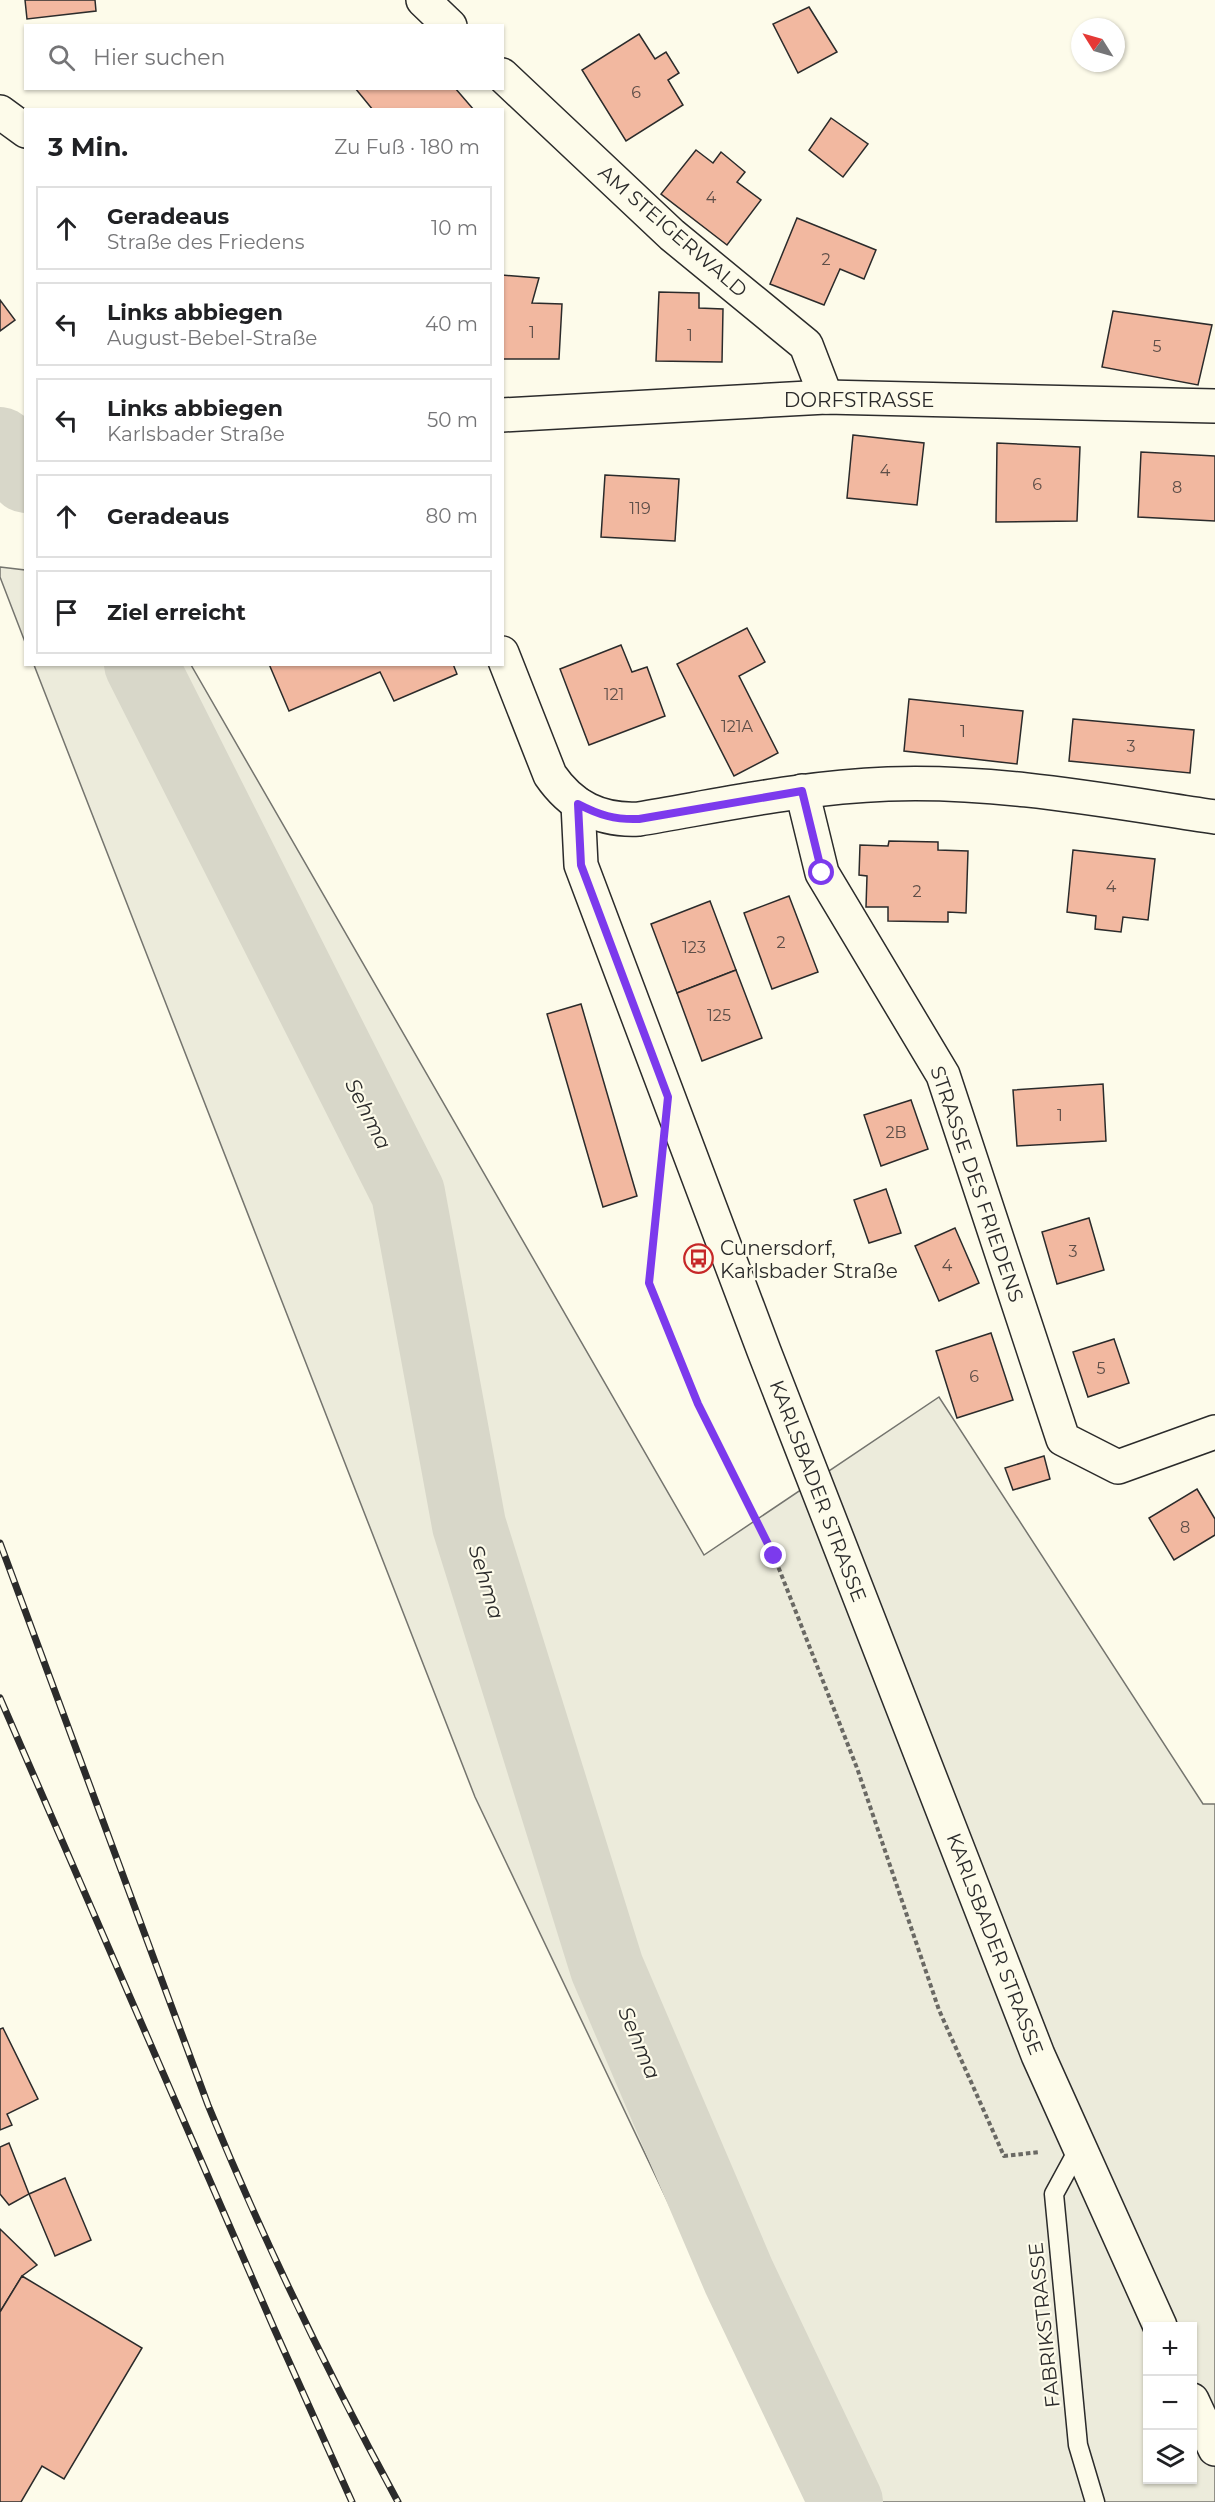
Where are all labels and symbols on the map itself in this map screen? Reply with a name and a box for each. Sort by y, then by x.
north arrow [1071,18,1125,72]
house number: 6 [631,83,641,102]
street label: AM STEIGERWALD [594,160,752,302]
house number: 4 [706,188,717,207]
house number: 2 [821,250,831,269]
house number: 1 [529,323,535,342]
house number: 1 [687,326,693,345]
house number: 5 [1152,337,1162,356]
street label: DORFSTRASSE [784,388,934,412]
house number: 4 [880,461,891,480]
house number: 6 [1032,475,1042,494]
house number: 8 [1172,478,1182,497]
house number: 119 [629,499,651,518]
house number: 121 [604,685,624,704]
house number: 121A [721,717,754,736]
house number: 1 [960,722,966,741]
house number: 3 [1126,737,1136,756]
route start [808,859,834,885]
house number: 4 [1106,877,1117,896]
house number: 2 [912,882,922,901]
house number: 2 [776,933,786,952]
house number: 123 [682,938,706,957]
house number: 125 [707,1006,731,1025]
street label: STRASSE DES FRIEDENS [925,1063,1029,1305]
water label: Sehma [340,1074,397,1153]
house number: 1 [1057,1106,1063,1125]
house number: 2B [885,1123,907,1142]
place label: Cunersdorf, Karlsbader Straße [720,1236,898,1283]
house number: 3 [1068,1242,1078,1261]
bus stop icon: Cunersdorf, Karlsbader Straße [683,1243,715,1275]
house number: 4 [942,1256,953,1275]
house number: 5 [1096,1359,1106,1378]
house number: 6 [969,1367,979,1386]
street label: KARLSBADER STRASSE [765,1377,871,1605]
house number: 8 [1180,1518,1190,1537]
water label: Sehma [463,1542,510,1622]
route end [760,1542,786,1568]
street label: KARLSBADER STRASSE [942,1830,1048,2058]
water label: Sehma [613,2003,666,2083]
street label: FABRIKSTRASSE [1023,2241,1065,2409]

